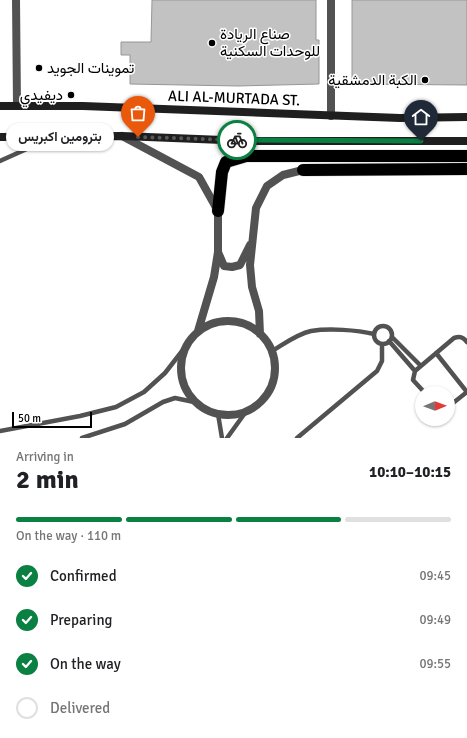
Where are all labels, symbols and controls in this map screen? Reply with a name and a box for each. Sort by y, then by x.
place label: صناع الريادة للوحدات السكنية [220,25,320,60]
marker: صناع الريادة للوحدات السكنية [207,38,217,48]
place label: تموينات الجويد [47,59,135,77]
marker: تموينات الجويد [34,63,44,73]
place label: الكبة الدمشقية [328,71,417,89]
marker: الكبة الدمشقية [420,75,430,85]
place label: ديفيدي [20,86,63,108]
street label: ALI AL-MURTADA ST. [168,87,300,109]
marker: ديفيدي [66,90,76,100]
pin [121,96,155,137]
pin [404,100,438,141]
icon: bag [127,102,149,124]
icon: home [410,106,432,128]
courier [217,120,257,160]
callout: بترومين اكبريس [6,123,114,151]
text: بترومين اكبريس [18,129,102,145]
icon: bike [226,129,248,151]
north arrow [415,386,455,426]
map controls [415,386,455,426]
scale bar [12,410,92,429]
text: 50 m [18,412,41,425]
text: Arriving in [16,449,74,465]
text: 10:10–10:15 [369,463,451,481]
text: 2 min [16,464,79,496]
text: On the way · 110 m [16,528,121,544]
icon: check [16,565,38,587]
text: Confirmed [50,567,117,585]
text: 09:45 [419,568,451,584]
icon: check [16,609,38,631]
text: Preparing [50,611,113,629]
text: 09:49 [419,612,451,628]
icon: check [16,653,38,675]
text: On the way [50,655,121,673]
text: 09:55 [419,656,451,672]
text: Delivered [50,699,110,717]

